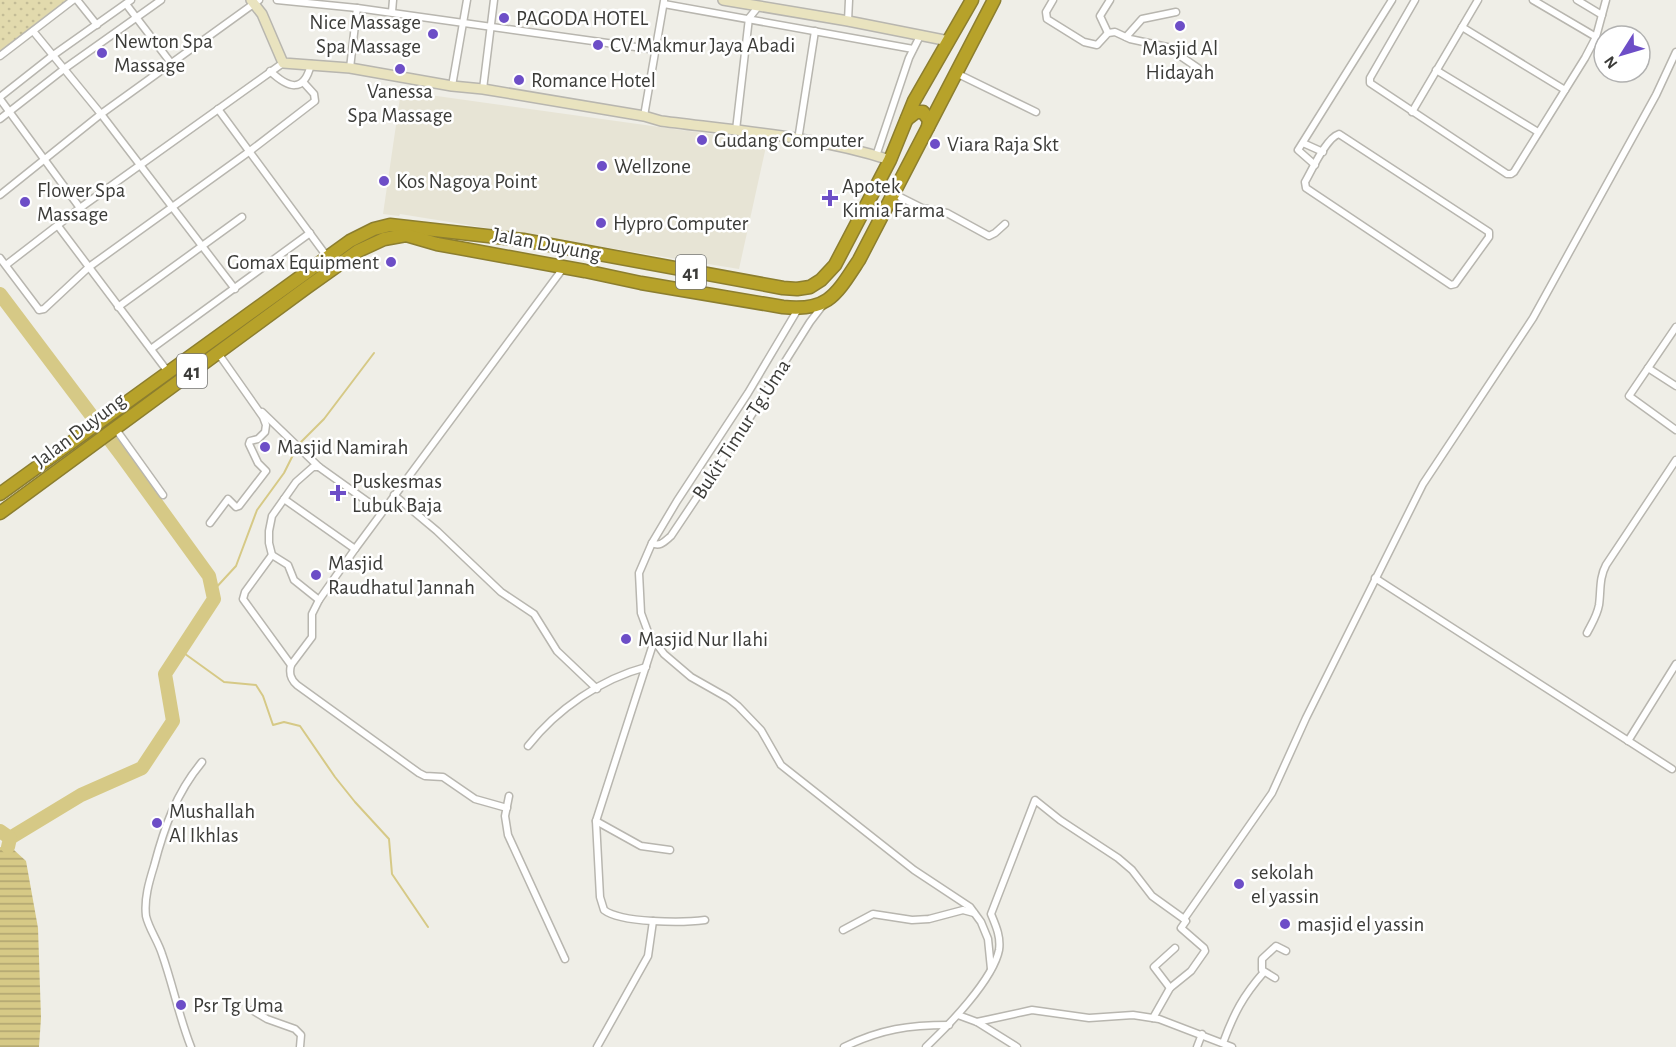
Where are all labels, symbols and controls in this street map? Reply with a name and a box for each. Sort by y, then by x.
place label: PAGODA HOTEL [516,8,648,29]
marker: PAGODA HOTEL [497,11,511,25]
place label: Nice Massage Spa Massage [309,12,421,57]
marker: Masjid Al Hidayah [1173,19,1187,33]
north arrow [1592,24,1652,84]
marker: Nice Massage Spa Massage [426,27,440,41]
place label: Newton Spa Massage [114,31,213,76]
place label: CV Makmur Jaya Abadi [610,35,795,56]
marker: CV Makmur Jaya Abadi [591,38,605,52]
place label: Masjid Al Hidayah [1142,38,1218,83]
marker: Newton Spa Massage [95,46,109,60]
text: N [1601,53,1621,72]
marker: Vanessa Spa Massage [393,62,407,76]
place label: Romance Hotel [531,70,656,91]
marker: Romance Hotel [512,73,526,87]
place label: Vanessa Spa Massage [348,81,452,126]
place label: Gudang Computer [714,130,864,151]
marker: Gudang Computer [695,133,709,147]
place label: Viara Raja Skt [947,134,1059,155]
marker: Viara Raja Skt [928,137,942,151]
place label: Wellzone [614,156,691,177]
marker: Wellzone [595,159,609,173]
place label: Kos Nagoya Point [396,171,537,192]
marker: Kos Nagoya Point [377,174,391,188]
place label: Apotek Kimia Farma [842,176,945,221]
place label: Flower Spa Massage [37,180,126,225]
marker: Apotek Kimia Farma [823,191,837,205]
marker: Flower Spa Massage [18,195,32,209]
place label: Hypro Computer [613,213,749,234]
marker: Hypro Computer [594,216,608,230]
street label: Jalan Duyung [491,224,603,265]
place label: Gomax Equipment [227,252,379,273]
marker: Gomax Equipment [384,255,398,269]
road number: 41 [676,255,706,289]
road number: 41 [177,354,207,388]
street label: Bukit Timur Tg.Uma [688,355,795,503]
street label: Jalan Duyung [29,389,130,472]
place label: Masjid Namirah [277,437,408,458]
marker: Masjid Namirah [258,440,272,454]
place label: Puskesmas Lubuk Baja [352,471,443,516]
marker: Puskesmas Lubuk Baja [329,484,347,502]
place label: Masjid Raudhatul Jannah [328,553,475,598]
marker: Masjid Raudhatul Jannah [309,568,323,582]
place label: Masjid Nur Ilahi [638,629,768,650]
marker: Masjid Nur Ilahi [619,632,633,646]
place label: Mushallah Al Ikhlas [169,801,255,846]
marker: Mushallah Al Ikhlas [150,816,164,830]
place label: sekolah el yassin [1251,862,1319,907]
marker: sekolah el yassin [1232,877,1246,891]
place label: masjid el yassin [1297,914,1424,935]
marker: masjid el yassin [1278,917,1292,931]
place label: Psr Tg Uma [193,995,284,1016]
marker: Psr Tg Uma [174,998,188,1012]

